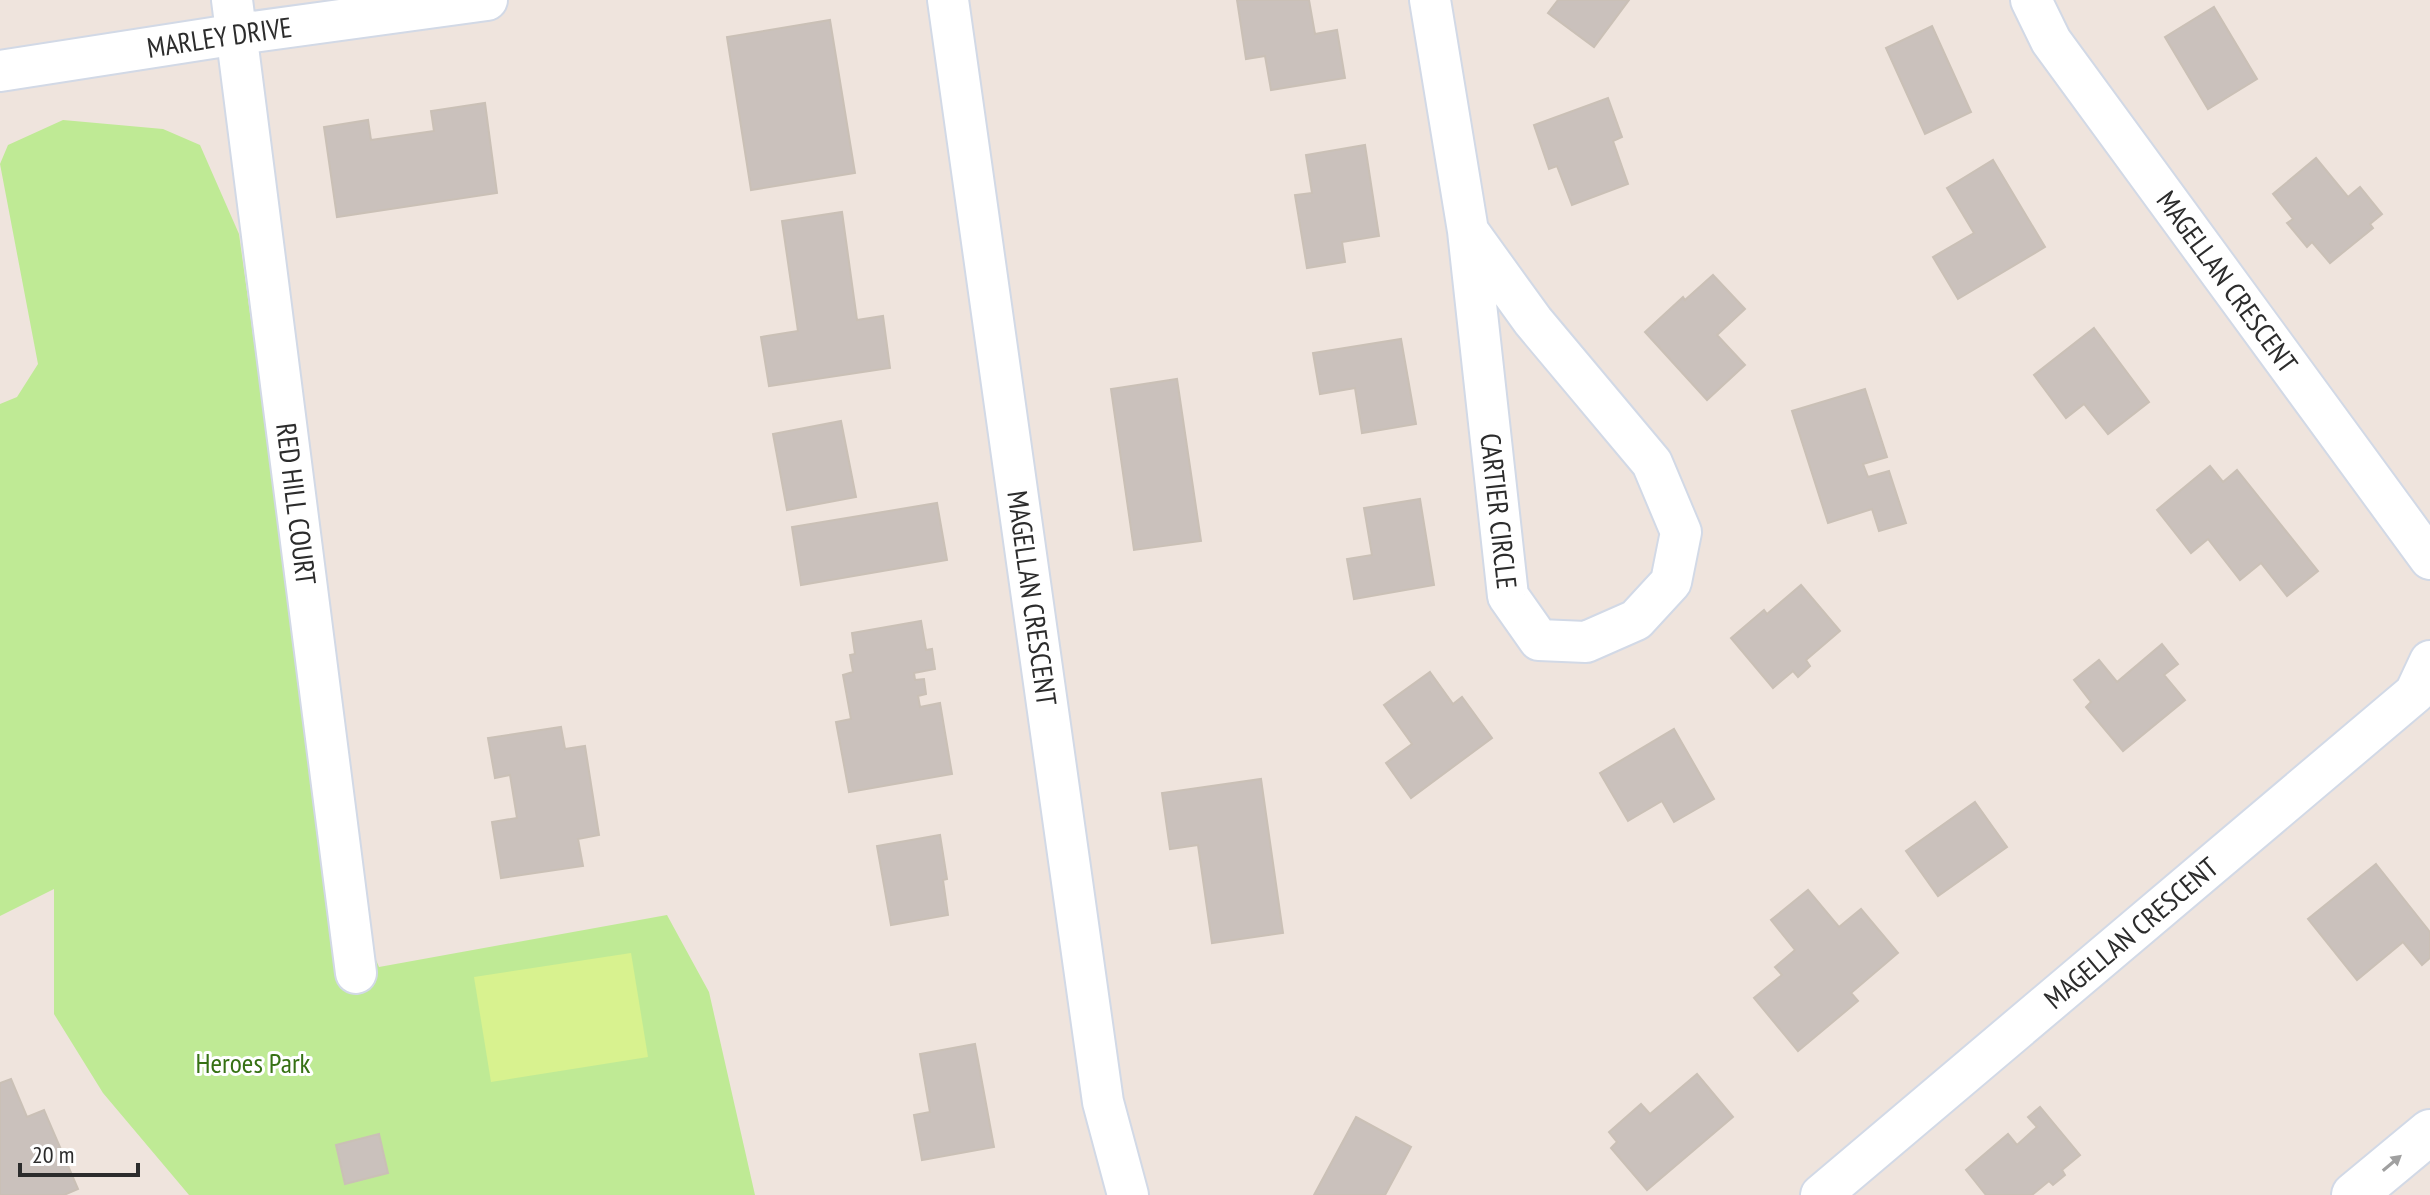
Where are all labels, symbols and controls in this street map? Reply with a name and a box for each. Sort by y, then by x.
street label: MARLEY DRIVE [144,8,294,66]
street label: MAGELLAN CRESCENT [2149,183,2307,380]
street label: RED HILL COURT [268,421,325,587]
street label: CARTIER CIRCLE [1472,431,1526,591]
street label: MAGELLAN CRESCENT [999,488,1066,708]
street label: MAGELLAN CRESCENT [2036,848,2226,1017]
park label: Heroes Park [196,1044,311,1081]
scale bar [20,1127,138,1177]
text: 20 m [32,1139,74,1170]
one-way arrow [2382,1155,2402,1172]

